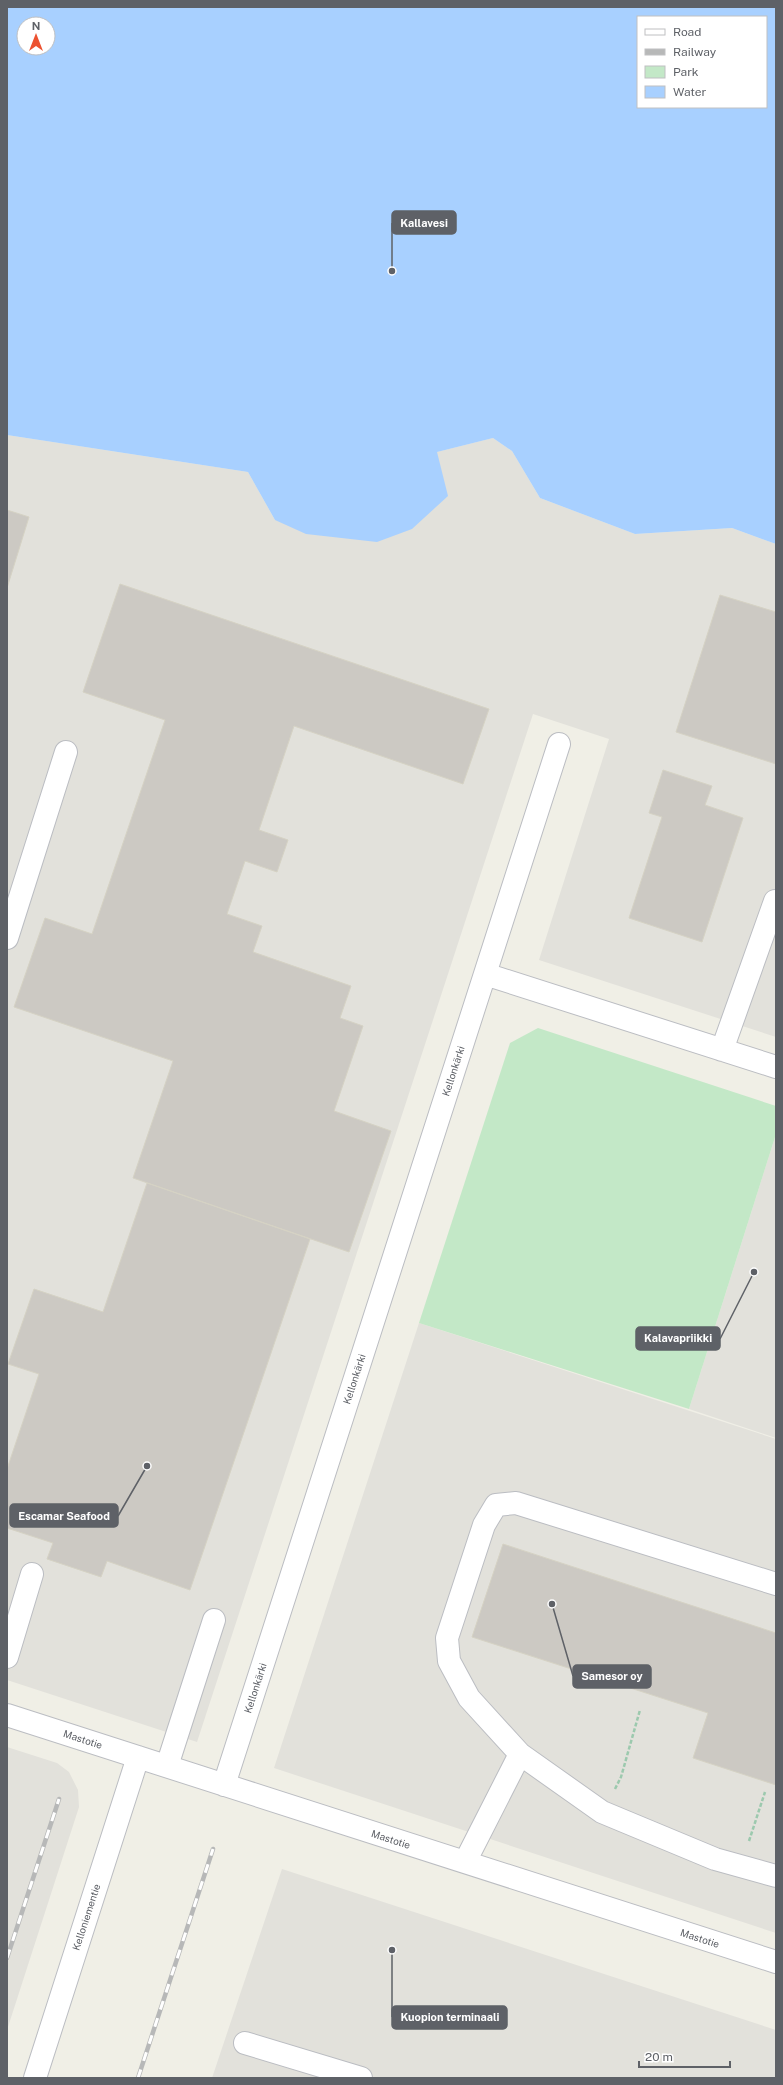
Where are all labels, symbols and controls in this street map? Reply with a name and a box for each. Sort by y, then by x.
north arrow [16,16,56,56]
legend [637,16,767,108]
text: N [32,20,40,32]
text: Road [673,25,701,39]
text: Railway [673,45,717,59]
text: Park [673,65,699,79]
text: Water [673,85,707,99]
callout: Kallavesi [392,211,456,234]
text: Kallavesi [400,217,448,229]
street label: Kellonkärki [439,1044,467,1098]
callout: Kalavapriikki [636,1327,720,1350]
text: Kalavapriikki [644,1332,712,1344]
street label: Kellonkärki [340,1352,368,1406]
callout: Escamar Seafood [10,1504,118,1527]
text: Escamar Seafood [18,1510,110,1522]
street label: Kellonkärki [241,1661,269,1715]
callout: Samesor oy [573,1665,651,1688]
text: Samesor oy [581,1670,643,1682]
street label: Mastotie [62,1727,104,1751]
street label: Mastotie [370,1827,412,1851]
street label: Kelloniementie [70,1882,103,1952]
street label: Mastotie [679,1926,721,1950]
callout: Kuopion terminaali [392,2006,507,2029]
text: Kuopion terminaali [401,2011,499,2023]
scale bar [639,2043,730,2069]
text: 20 m [645,2050,673,2064]

